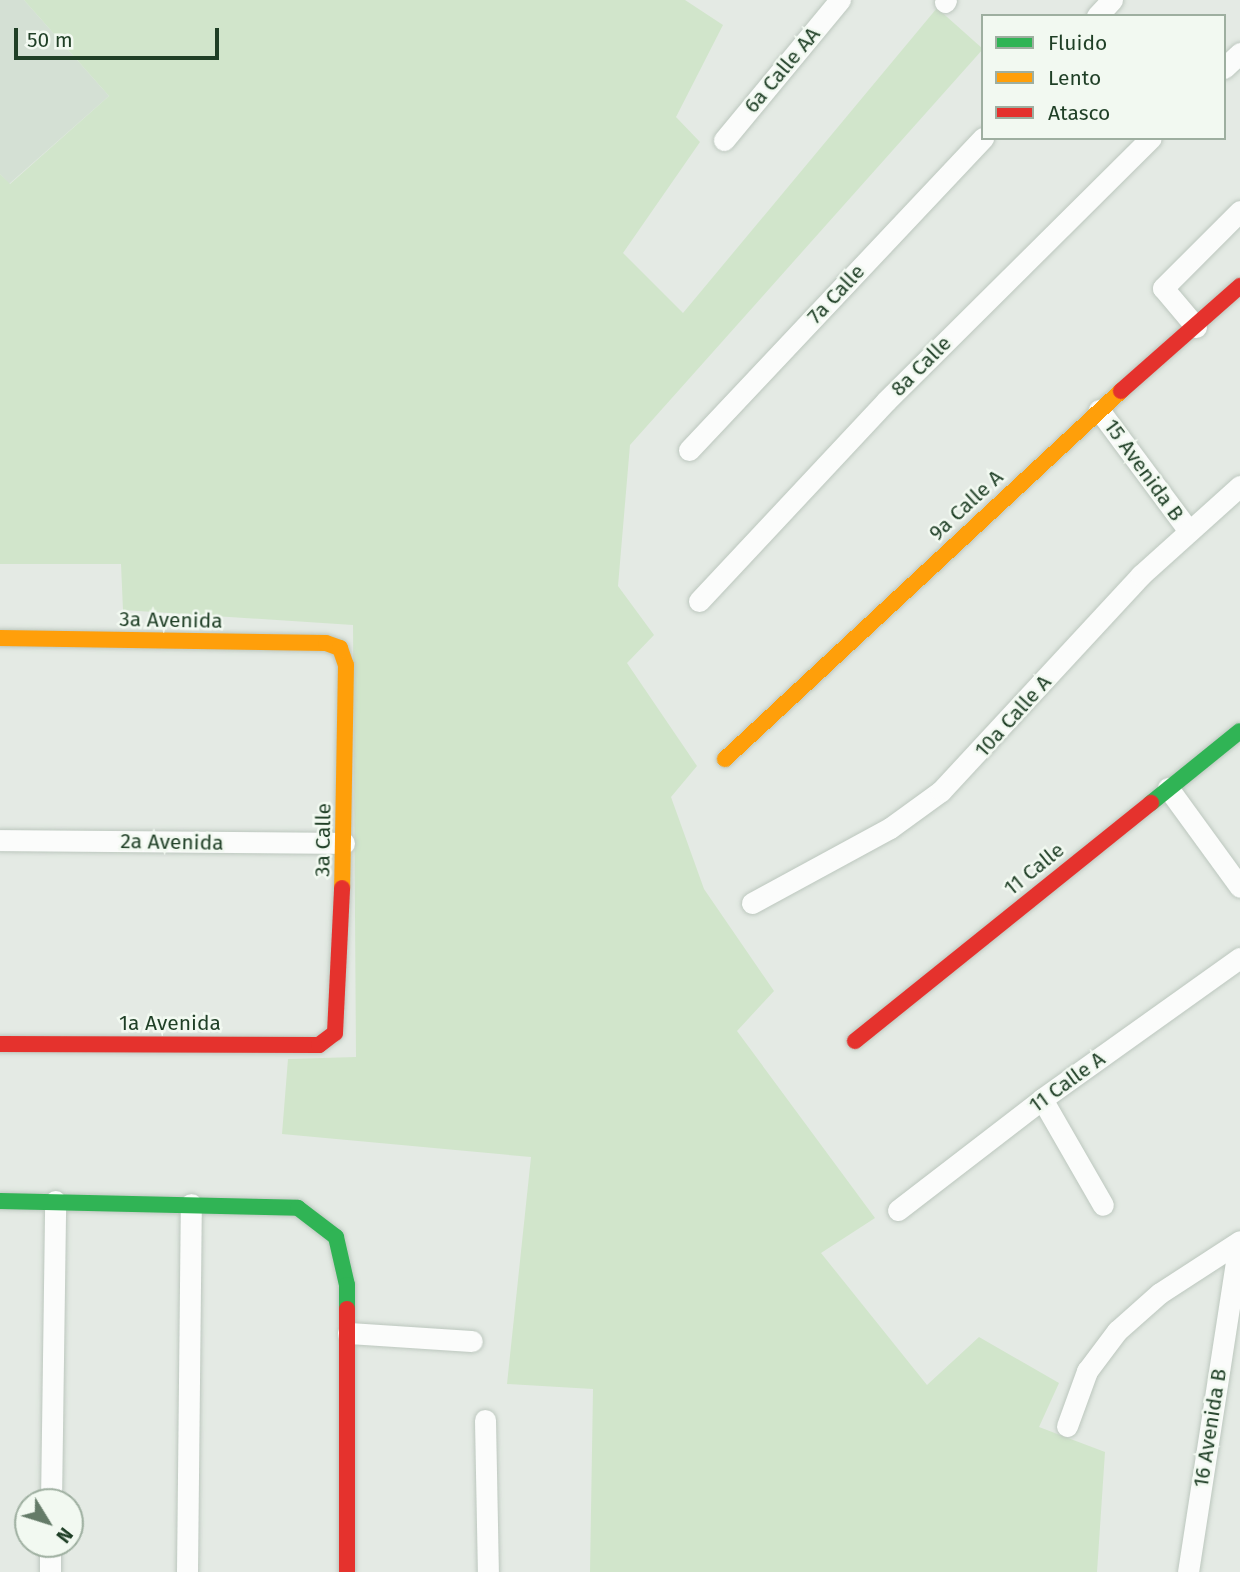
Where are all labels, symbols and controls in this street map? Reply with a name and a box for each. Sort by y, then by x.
scale bar [18,14,222,58]
legend [981,14,1226,140]
street label: 6a Calle AA [739,22,825,118]
text: 50 m [27,27,73,53]
text: Fluido [1048,30,1107,56]
text: Lento [1048,65,1101,91]
text: Atasco [1048,100,1110,126]
street label: 7a Calle [802,259,870,329]
street label: 8a Calle [886,331,956,401]
street label: 15 Avenida B [1099,414,1189,526]
street label: 9a Calle A [924,464,1008,546]
street label: 3a Avenida [119,606,223,634]
street label: 10a Calle A [970,670,1056,762]
street label: 3a Calle [310,803,336,877]
street label: 2a Avenida [120,829,224,855]
street label: 11 Calle [999,837,1069,901]
street label: 1a Avenida [119,1010,221,1036]
street label: 11 Calle A [1024,1046,1110,1118]
street label: 16 Avenida B [1188,1367,1232,1489]
north arrow [14,1488,84,1558]
text: N [51,1523,77,1547]

